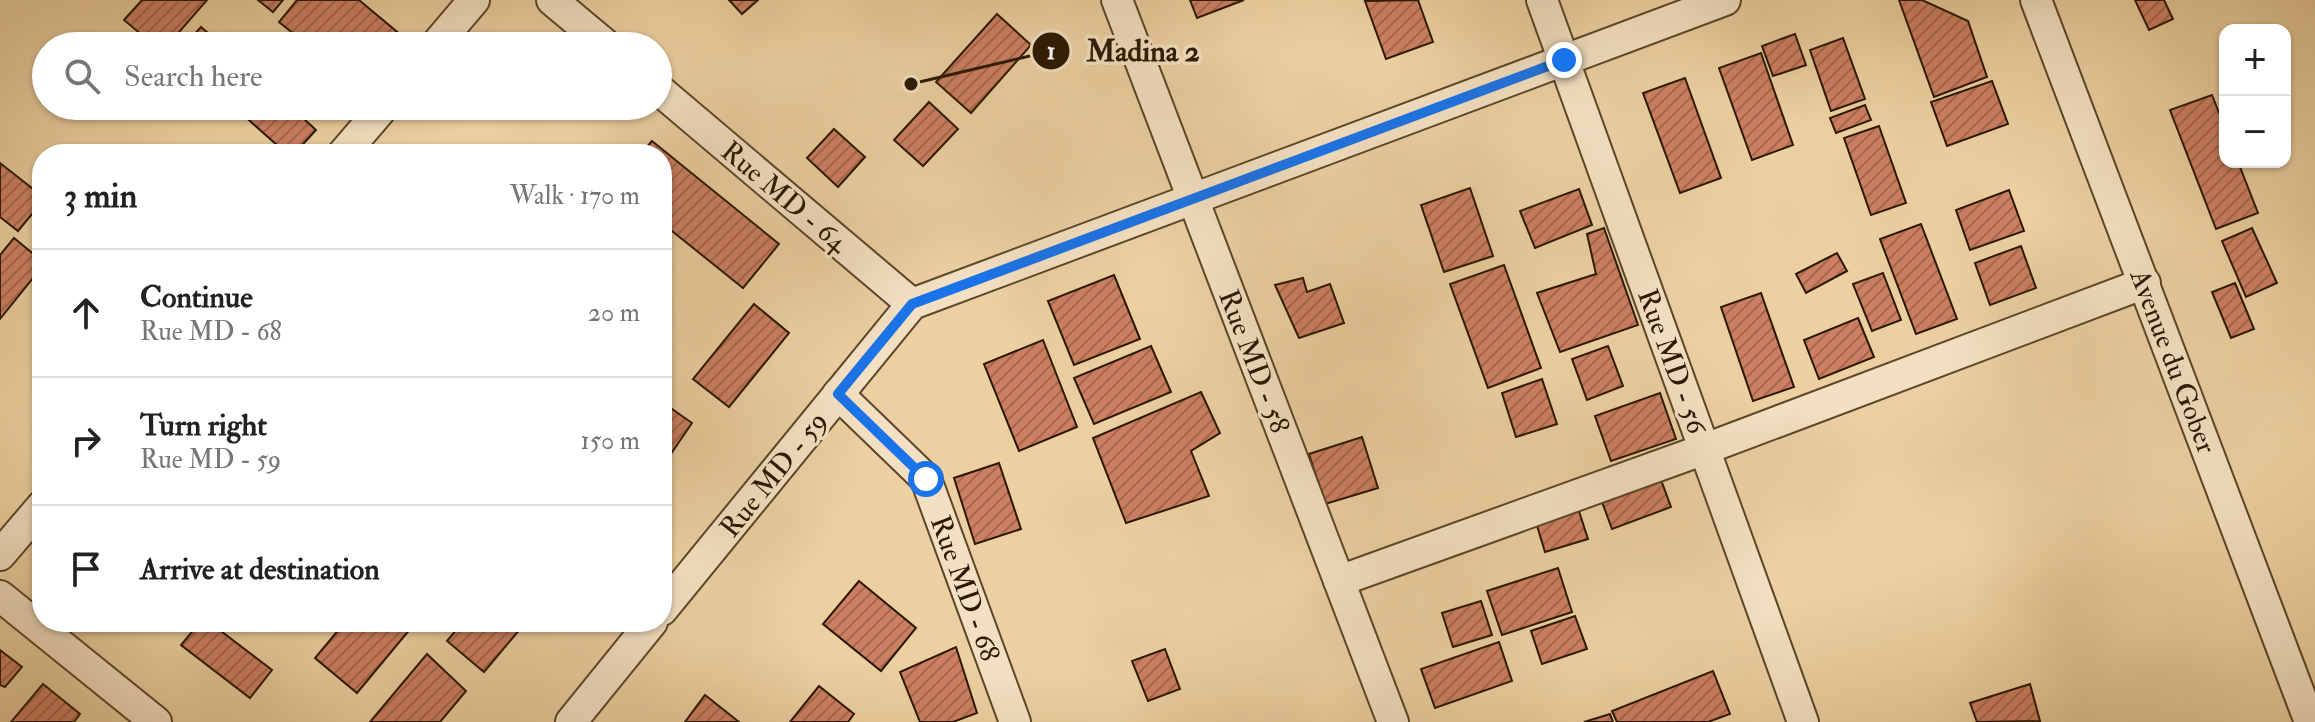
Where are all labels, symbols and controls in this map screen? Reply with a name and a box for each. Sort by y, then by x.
callout: Madina 2 [1031,24,1216,78]
map controls [2219,24,2291,168]
button: + [2219,24,2291,96]
search box [32,32,672,120]
text: Madina 2 [1085,33,1200,70]
text: 1 [1047,36,1055,67]
route end [1546,42,1582,78]
icon: search [60,54,104,98]
text: Search here [124,58,263,95]
button: − [2219,96,2291,168]
street label: Rue MD - 64 [714,134,856,261]
text: 3 min [64,175,137,218]
text: Walk · 170 m [510,180,640,212]
street label: Avenue du Gober [2121,264,2224,459]
text: Continue [140,279,253,316]
street label: Rue MD - 56 [1629,284,1715,441]
street label: Rue MD - 58 [1210,285,1297,438]
icon: ahead [64,291,108,335]
text: 20 m [588,297,640,329]
text: Rue MD - 68 [140,316,282,348]
street label: Rue MD - 59 [713,405,836,545]
text: Turn right [140,407,267,444]
icon: right [64,419,108,463]
text: 150 m [581,425,640,457]
text: Rue MD - 59 [140,444,281,476]
route start [908,461,944,497]
street label: Rue MD - 68 [922,511,1007,666]
icon: arrive [64,547,108,591]
text: Arrive at destination [140,551,380,588]

